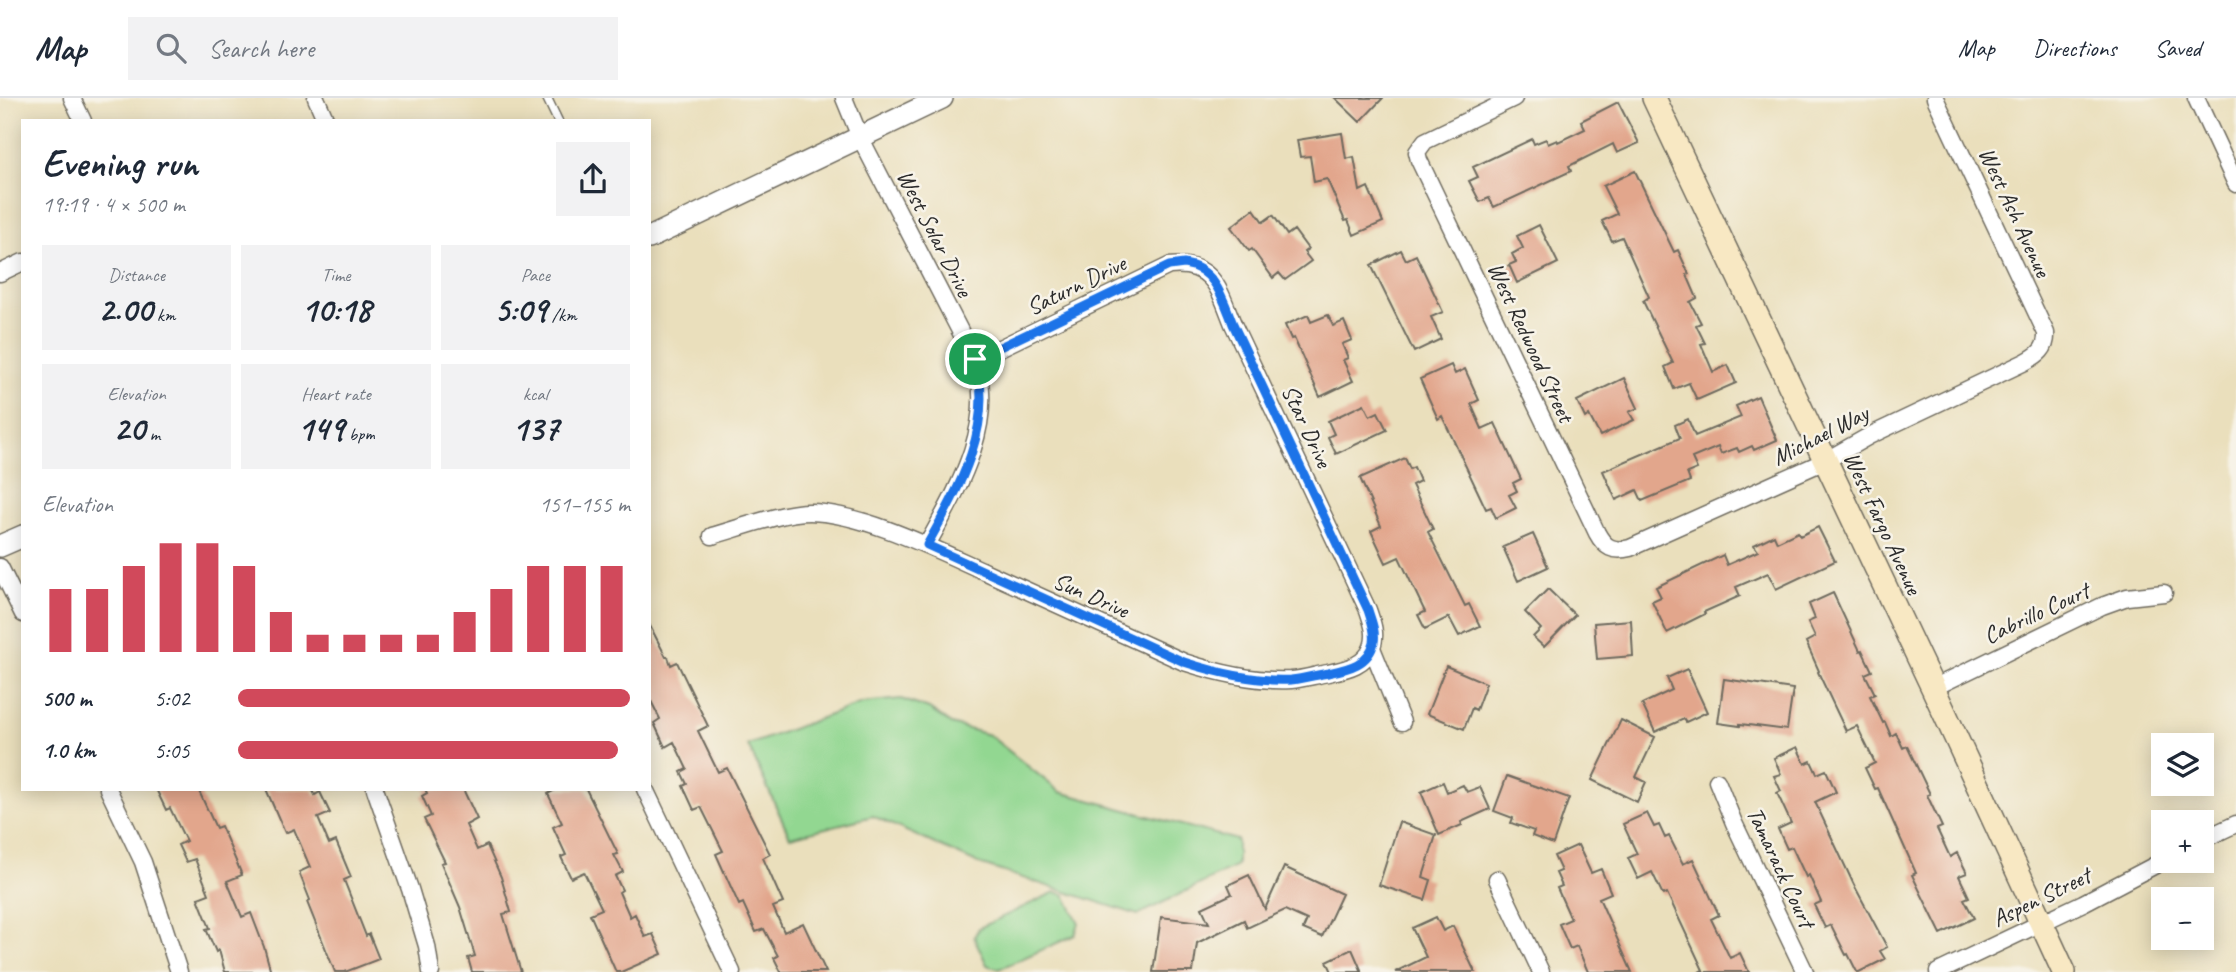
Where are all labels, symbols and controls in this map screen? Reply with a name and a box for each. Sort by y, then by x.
search box [128,17,618,80]
text: Map [35,27,86,69]
icon: search [152,29,190,67]
text: Search here [208,32,314,65]
text: Map [1958,33,1995,63]
text: Directions [2033,33,2116,63]
text: Saved [2154,33,2201,63]
text: Evening run [42,140,198,187]
button: share [556,142,630,216]
street label: West Ash Avenue [1972,142,2059,284]
street label: West Solar Drive [890,164,981,303]
text: 19:19 · 4 × 500 m [42,190,185,219]
street label: Saturn Drive [1021,247,1133,322]
street label: West Redwood Street [1481,257,1582,429]
text: Distance [108,263,165,287]
text: Time [321,263,351,287]
text: Pace [521,263,550,287]
text: 2.00 [98,287,152,332]
text: 10:18 [301,287,371,332]
text: 5:09 [494,287,547,332]
text: km [152,303,175,327]
text: /km [547,303,577,327]
pin [945,329,1005,389]
icon: arrive [956,340,994,378]
street label: Star Drive [1275,380,1340,474]
text: Elevation [107,382,166,406]
text: Heart rate [301,382,371,406]
text: kcal [523,382,548,406]
street label: Michael Way [1767,397,1875,472]
text: 20 [113,406,145,451]
text: 149 [297,406,344,451]
text: 137 [512,406,559,451]
text: m [145,422,160,446]
text: bpm [344,422,375,446]
street label: West Fargo Avenue [1837,447,1930,601]
text: Elevation [42,490,113,519]
text: 151–155 m [539,490,630,519]
street label: Sun Drive [1049,565,1135,626]
street label: Cabrillo Court [1978,574,2096,650]
text: 500 m [42,684,91,713]
text: 5:02 [154,684,190,713]
map controls [2151,733,2214,950]
button: layers [2151,733,2214,796]
text: 1.0 km [42,736,96,765]
text: 5:05 [154,736,190,765]
street label: Tamarack Court [1740,802,1823,935]
button: + [2151,810,2214,873]
street label: Aspen Street [1987,859,2098,934]
button: − [2151,887,2214,950]

